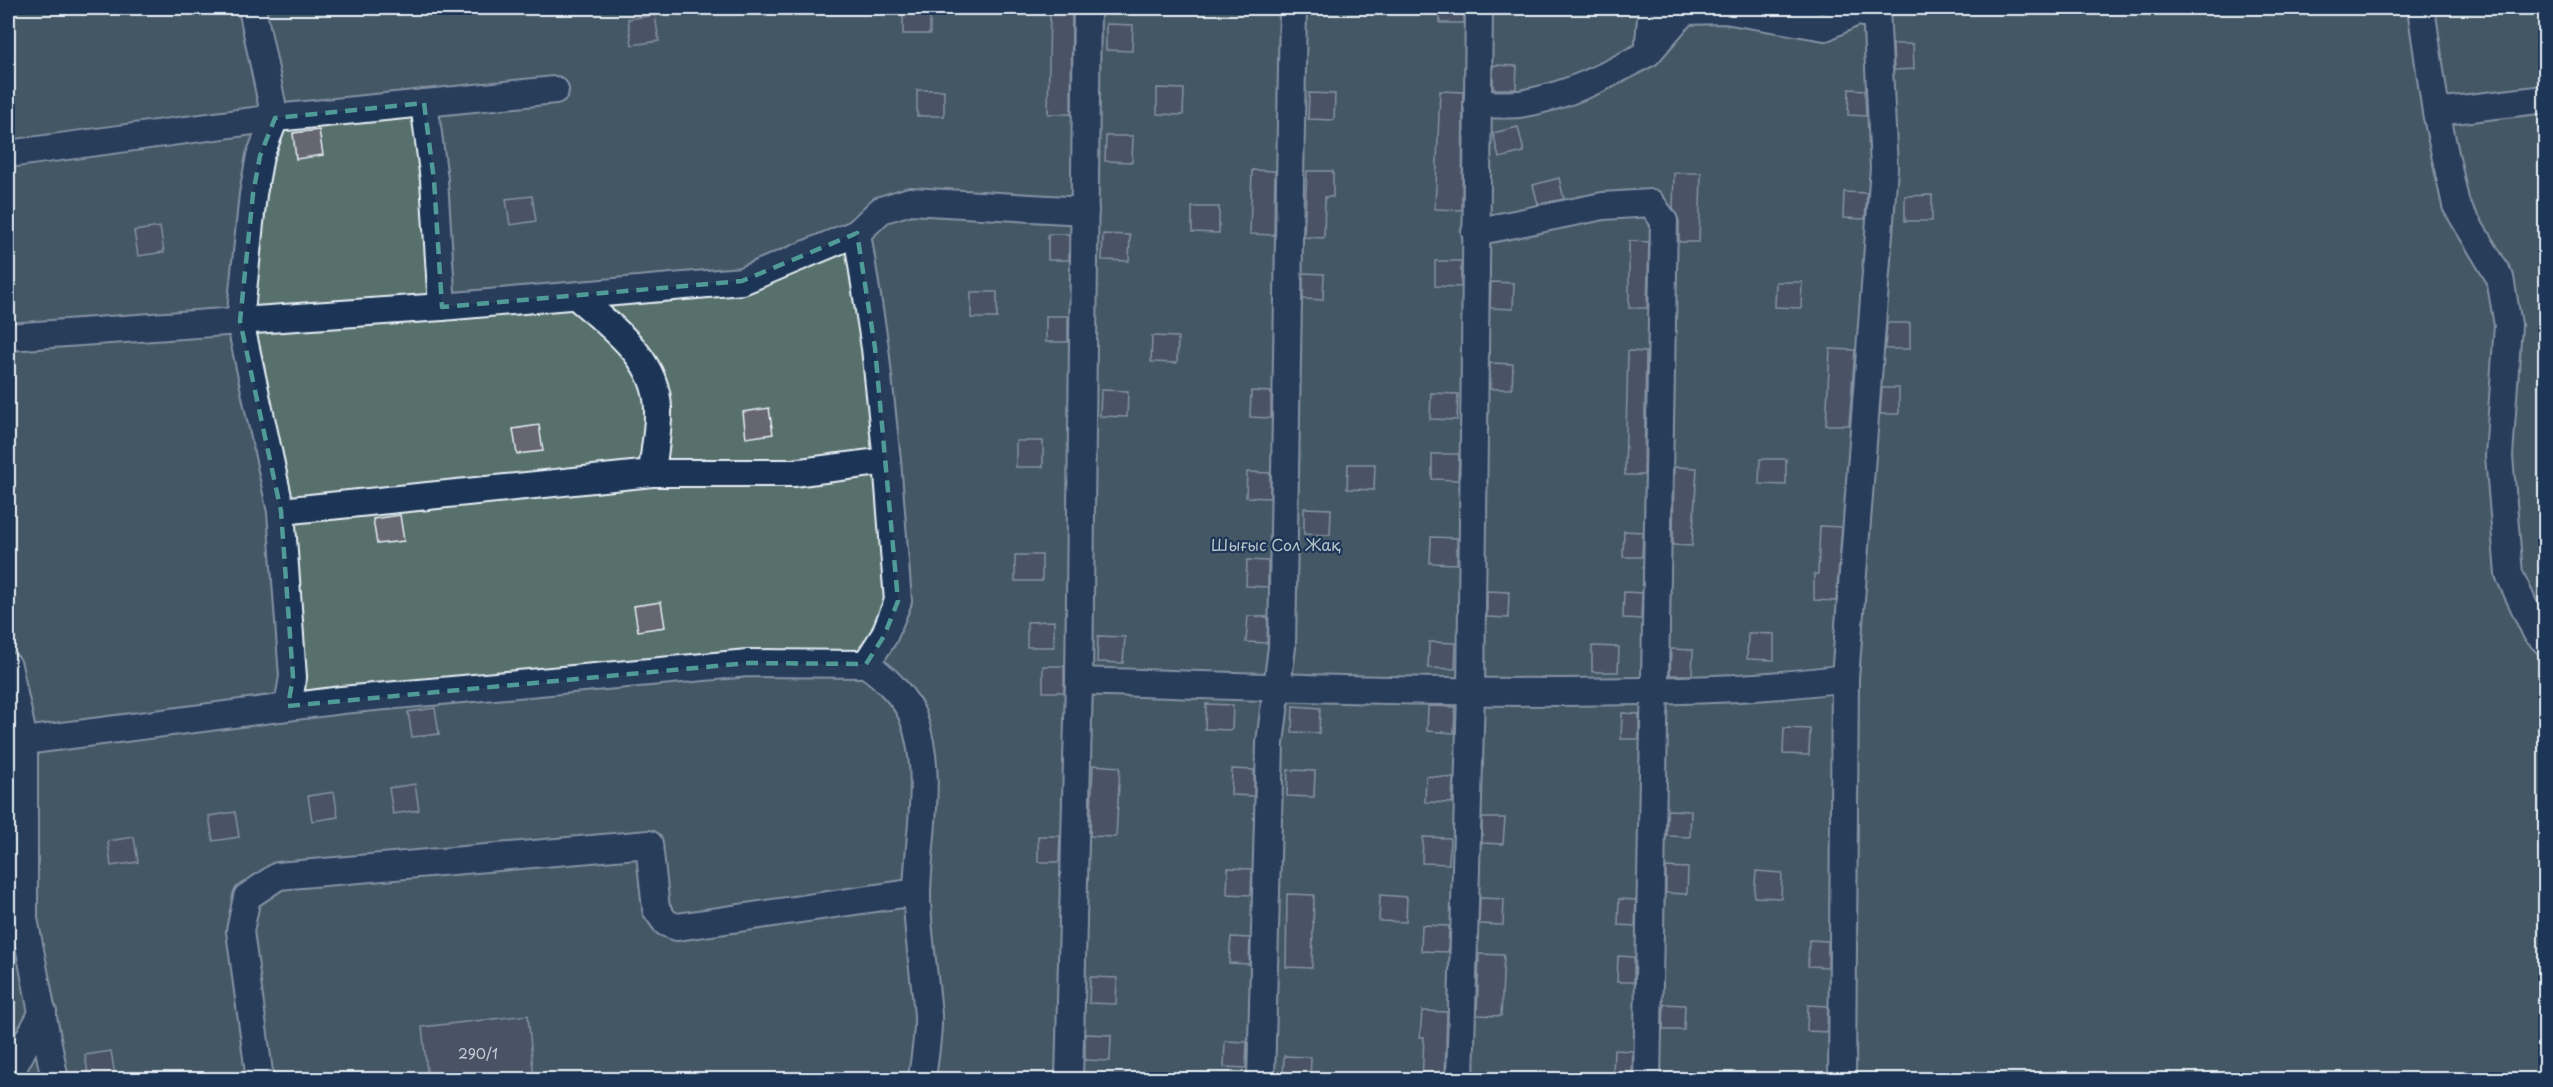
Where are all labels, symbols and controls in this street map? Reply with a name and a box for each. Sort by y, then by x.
park label: Шығыс Сол Жақ [1211,532,1341,556]
house number: 290/1 [458,1043,498,1064]

